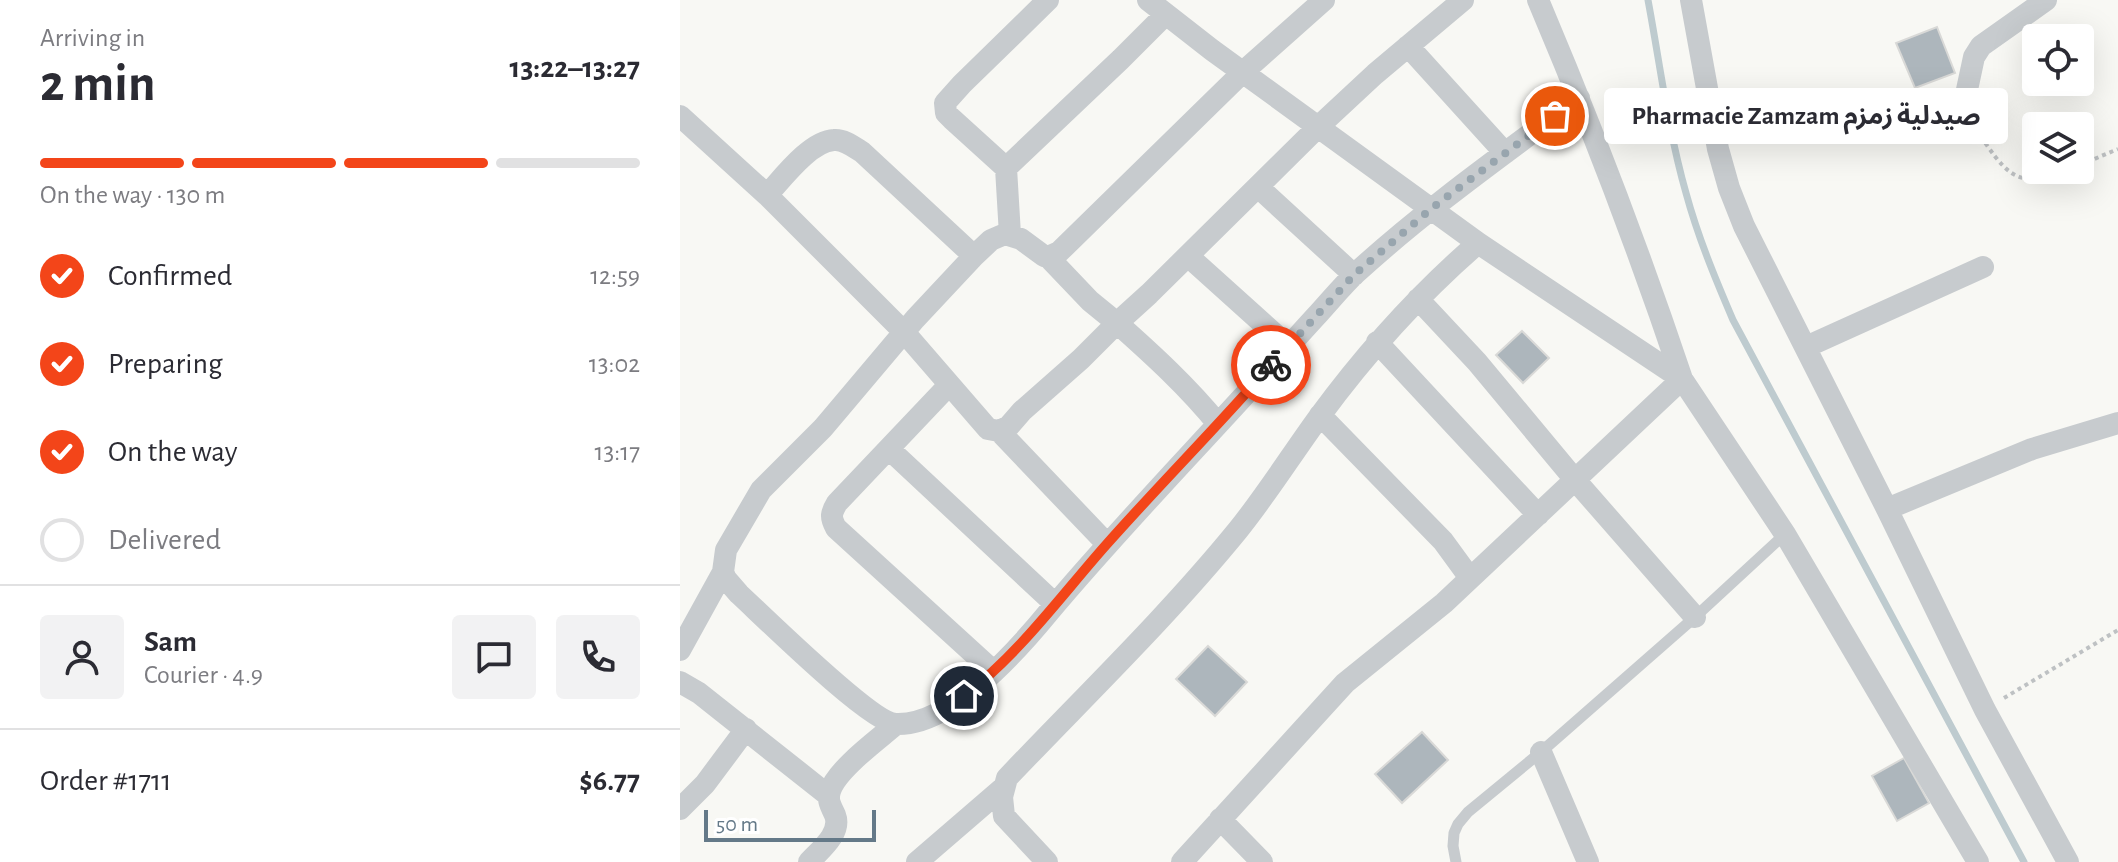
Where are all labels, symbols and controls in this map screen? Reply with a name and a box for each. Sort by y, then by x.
map controls [2022,24,2094,184]
button: locate [2022,24,2094,96]
text: Arriving in [40,25,145,51]
text: 13:22–13:27 [510,53,640,83]
text: 2 min [40,58,155,110]
pin [1521,82,1589,150]
callout: Pharmacie Zamzam صيدلية زمزم [1603,88,2007,144]
icon: bag [1533,94,1577,138]
text: Pharmacie Zamzam صيدلية زمزم [1631,103,1981,129]
button: layers [2022,112,2094,184]
text: On the way · 130 m [40,182,225,208]
icon: check [40,254,84,298]
text: Confirmed [108,261,232,291]
text: 12:59 [590,263,640,289]
courier [1231,325,1311,405]
icon: check [40,342,84,386]
icon: bike [1249,343,1293,387]
text: Preparing [108,349,223,379]
text: 13:02 [589,351,640,377]
icon: check [40,430,84,474]
text: On the way [108,437,237,467]
text: 13:17 [595,439,640,465]
text: Delivered [108,525,221,555]
button: person [40,615,124,699]
button: chat [452,615,536,699]
button: phone [556,615,640,699]
text: Sam [144,627,197,657]
text: Courier · 4.9 [144,662,263,688]
pin [930,662,998,730]
icon: home [942,674,986,718]
text: Order #1711 [40,766,172,796]
text: $6.77 [579,766,640,796]
scale bar [704,806,876,842]
text: 50 m [716,813,758,835]

